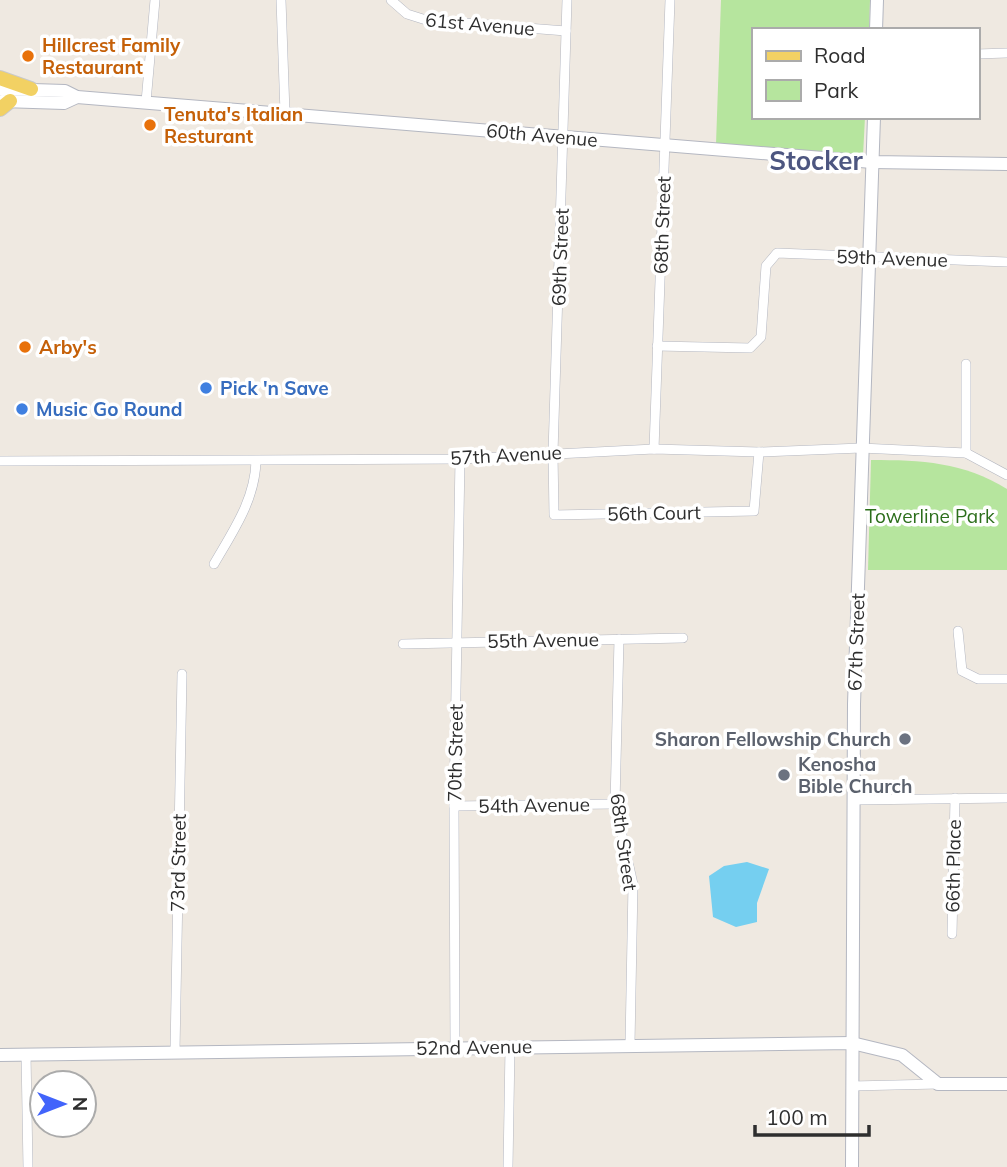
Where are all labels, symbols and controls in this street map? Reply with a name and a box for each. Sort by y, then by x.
street label: 61st Avenue [424,7,536,41]
legend [752,28,979,119]
place label: Hillcrest Family Restaurant [42,33,181,79]
text: Road [814,42,865,68]
marker: Hillcrest Family Restaurant [20,48,36,64]
text: Park [814,77,858,103]
place label: Tenuta's Italian Resturant [164,102,303,148]
marker: Tenuta's Italian Resturant [142,117,158,133]
street label: 60th Avenue [485,118,599,152]
district label: Stocker [769,144,863,177]
street label: 68th Street [648,175,676,274]
street label: 69th Street [546,207,574,306]
street label: 59th Avenue [836,244,948,272]
place label: Arby's [39,335,97,359]
marker: Arby's [17,339,33,355]
place label: Pick 'n Save [220,376,329,400]
marker: Pick 'n Save [198,380,214,396]
place label: Music Go Round [36,397,183,421]
marker: Music Go Round [14,401,30,417]
street label: 57th Avenue [450,440,562,470]
street label: 56th Court [607,500,701,526]
park label: Towerline Park [865,504,995,528]
street label: 67th Street [842,592,870,691]
street label: 55th Avenue [487,627,599,653]
street label: 70th Street [442,703,468,802]
place label: Sharon Fellowship Church [655,727,891,751]
marker: Sharon Fellowship Church [897,731,913,747]
place label: Kenosha Bible Church [798,752,913,798]
marker: Kenosha Bible Church [776,767,792,783]
street label: 54th Avenue [478,792,590,818]
street label: 68th Street [605,792,643,893]
street label: 73rd Street [165,813,191,912]
street label: 66th Place [940,819,966,913]
street label: 52nd Avenue [416,1034,532,1060]
north arrow [28,1069,98,1139]
scale bar [755,1094,869,1138]
text: N [68,1097,92,1111]
text: 100 m [766,1104,828,1130]

